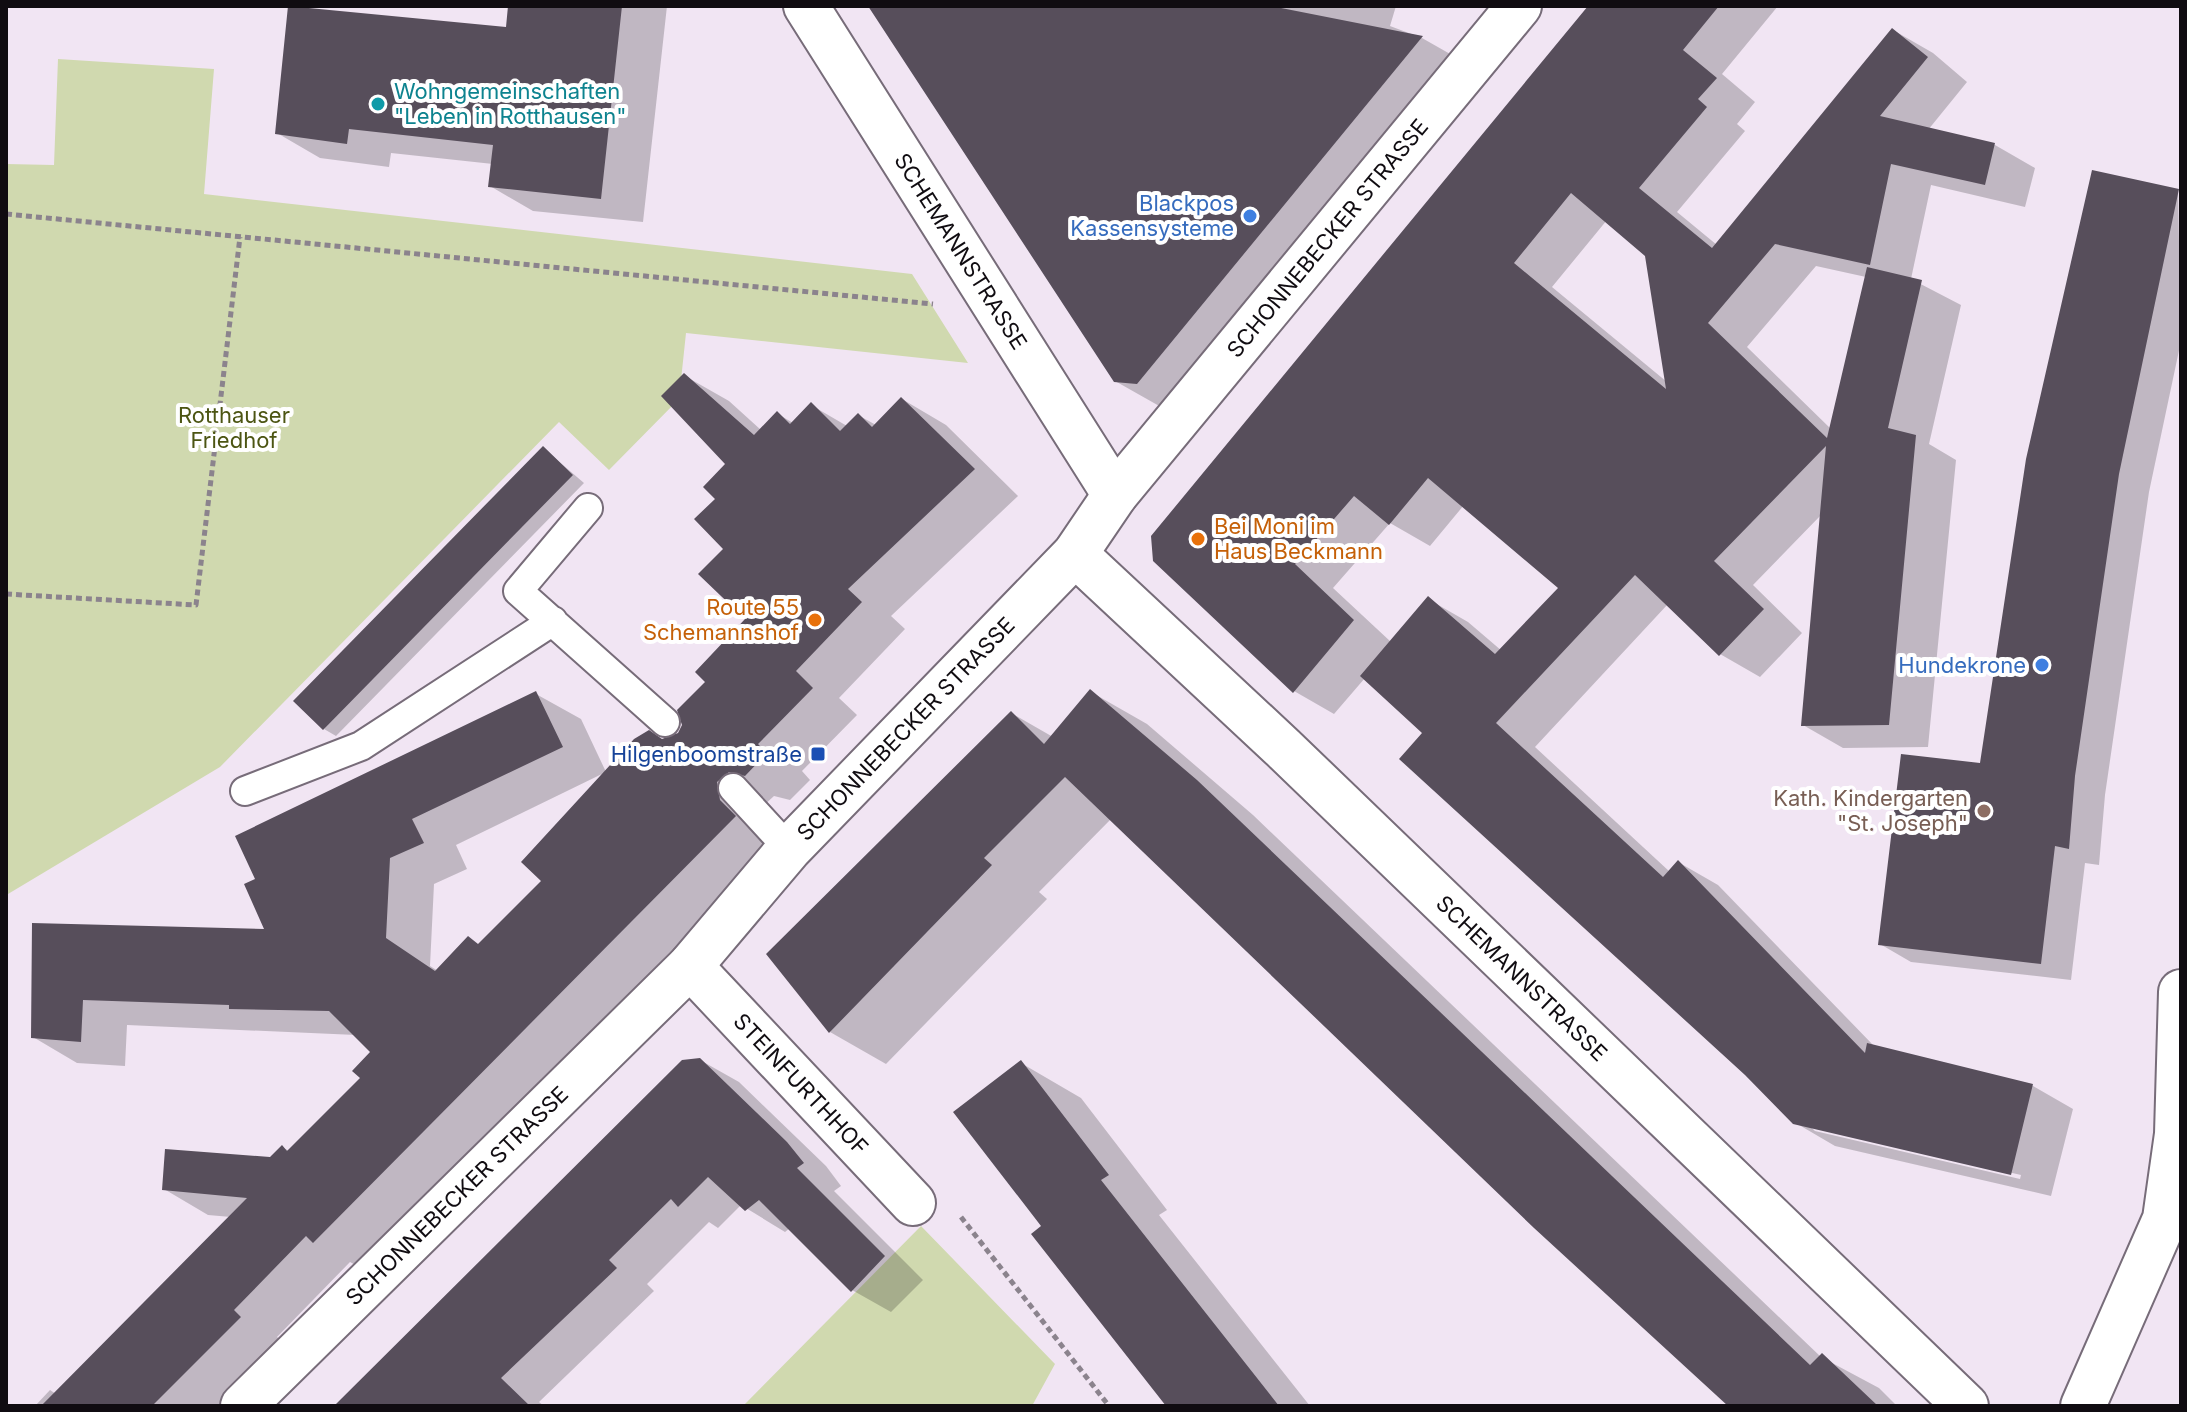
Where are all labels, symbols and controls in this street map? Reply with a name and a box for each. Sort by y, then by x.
place label: Wohngemeinschaften "Leben in Rotthausen" [394,78,626,129]
marker: Wohngemeinschaften "Leben in Rotthausen" [369,95,387,113]
street label: SCHONNEBECKER STRASSE [1221,114,1433,362]
street label: SCHEMANNSTRASSE [889,148,1033,354]
place label: Blackpos Kassensysteme [1070,190,1234,241]
marker: Blackpos Kassensysteme [1241,207,1259,225]
park label: Rotthauser Friedhof [178,402,290,453]
place label: Bei Moni im Haus Beckmann [1214,513,1383,564]
marker: Bei Moni im Haus Beckmann [1189,530,1207,548]
place label: Route 55 Schemannshof [643,594,799,645]
marker: Route 55 Schemannshof [806,611,824,629]
street label: SCHONNEBECKER STRASSE [791,612,1020,846]
place label: Hundekrone [1898,652,2026,678]
marker: Hundekrone [2033,656,2051,674]
place label: Hilgenboomstraße [611,741,802,767]
marker: Hilgenboomstraße [809,745,827,763]
place label: Kath. Kindergarten "St. Joseph" [1773,785,1968,836]
marker: Kath. Kindergarten "St. Joseph" [1975,802,1993,820]
street label: SCHEMANNSTRASSE [1431,890,1613,1066]
street label: STEINFURTHHOF [728,1008,874,1160]
street label: SCHONNEBECKER STRASSE [340,1081,573,1310]

